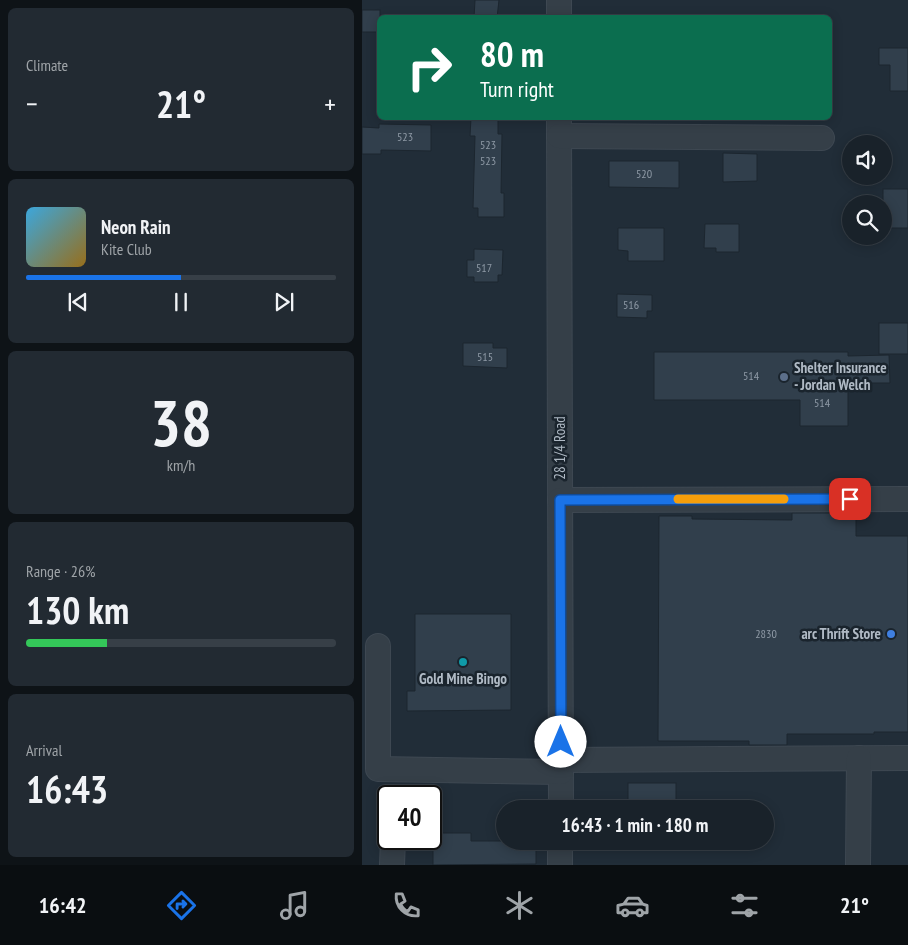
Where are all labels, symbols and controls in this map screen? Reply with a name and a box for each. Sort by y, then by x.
text: 80 m [480,31,544,77]
icon: right [397,35,462,100]
text: Climate [26,55,68,75]
text: Turn right [480,75,554,103]
text: 21° [156,79,206,128]
text: − [26,85,38,122]
text: + [324,85,336,122]
house number: 523 [397,129,413,144]
map controls [842,135,892,245]
button: sound [842,135,892,185]
house number: 523 [480,137,496,152]
house number: 523 [480,153,496,168]
house number: 520 [636,166,652,181]
button: search [842,195,892,245]
text: Neon Rain [101,215,170,239]
text: Kite Club [101,239,152,259]
house number: 517 [476,260,492,275]
icon: previous [64,288,92,316]
icon: pause [167,288,195,316]
icon: next [270,288,298,316]
house number: 516 [623,297,639,312]
house number: 515 [477,349,493,364]
place label: Shelter Insurance - Jordan Welch [794,358,887,394]
house number: 514 [743,368,760,383]
marker: Shelter Insurance - Jordan Welch [778,371,790,383]
text: 38 [150,380,212,464]
house number: 514 [814,395,831,410]
street label: 28 1/4 Road [550,416,569,480]
text: km/h [167,455,195,475]
pin [829,478,871,520]
icon: arrive [836,485,864,513]
text: Range · 26% [26,561,95,581]
text: 130 km [26,585,129,634]
place label: arc Thrift Store [801,624,881,643]
house number: 2830 [755,626,777,641]
marker: arc Thrift Store [885,628,897,640]
marker: Gold Mine Bingo [457,656,469,668]
place label: Gold Mine Bingo [419,669,507,688]
position arrow [534,715,586,767]
text: Arrival [26,740,62,760]
text: 16:43 [26,764,108,813]
speed limit sign: 40 [377,785,442,850]
text: 16:43 · 1 min · 180 m [562,813,708,837]
icon: directions [164,888,199,923]
icon: music [277,888,312,923]
icon: phone [389,888,424,923]
icon: climate [502,888,537,923]
icon: car [615,888,650,923]
icon: filters [727,888,762,923]
text: 16:42 [39,891,86,919]
text: 21° [840,891,869,919]

